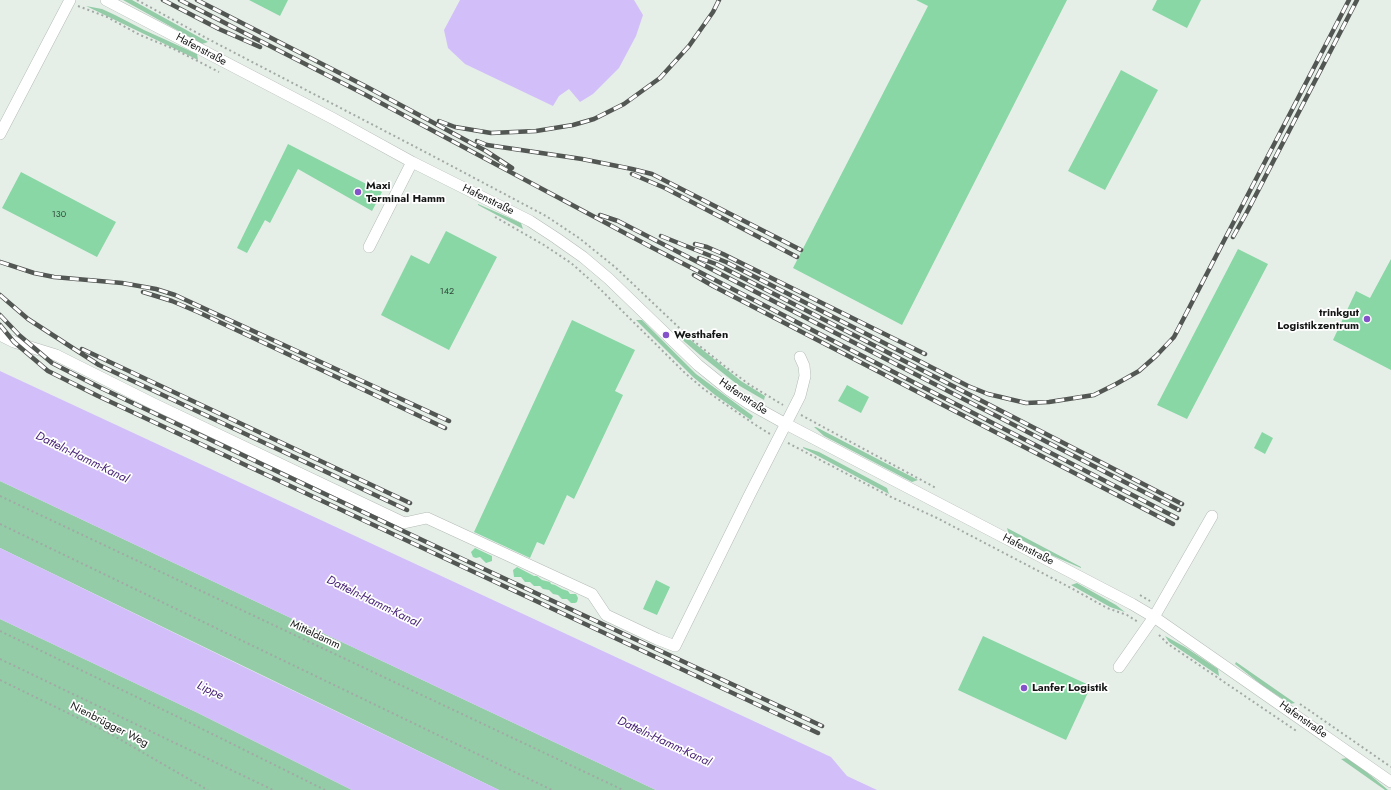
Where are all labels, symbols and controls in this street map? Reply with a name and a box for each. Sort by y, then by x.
street label: Hafenstraße [173,31,229,69]
place label: Maxi Terminal Hamm [366,179,445,205]
street label: Hafenstraße [460,182,516,218]
marker: Maxi Terminal Hamm [353,187,363,197]
house number: 130 [52,210,66,220]
house number: 142 [440,287,454,297]
place label: trinkgut Logistikzentrum [1277,306,1359,332]
marker: trinkgut Logistikzentrum [1362,314,1372,324]
place label: Westhafen [674,328,728,342]
marker: Westhafen [661,330,671,340]
street label: Hafenstraße [716,376,770,418]
water label: Datteln-Hamm-Kanal [33,429,131,487]
street label: Hafenstraße [1000,531,1056,569]
water label: Datteln-Hamm-Kanal [324,573,422,631]
street label: Mitteldamm [288,618,342,652]
water label: Lippe [194,679,226,703]
place label: Lanfer Logistik [1032,681,1108,695]
marker: Lanfer Logistik [1019,683,1029,693]
street label: Hafenstraße [1276,699,1330,741]
street label: Nienbrügger Weg [68,700,150,750]
water label: Datteln-Hamm-Kanal [615,714,713,770]

